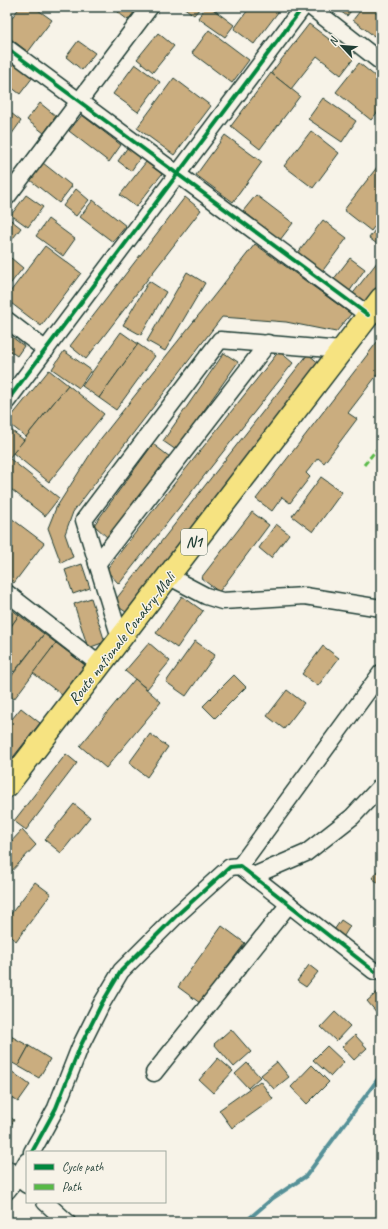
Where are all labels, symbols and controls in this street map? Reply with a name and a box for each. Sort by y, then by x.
north arrow [322,26,362,66]
text: N [325,34,342,48]
road number: N1 [181,529,207,555]
street label: Route nationale Conakry-Mali [64,567,181,709]
legend [26,1151,166,1203]
text: Cycle path [62,1159,104,1175]
text: Path [62,1179,82,1195]

